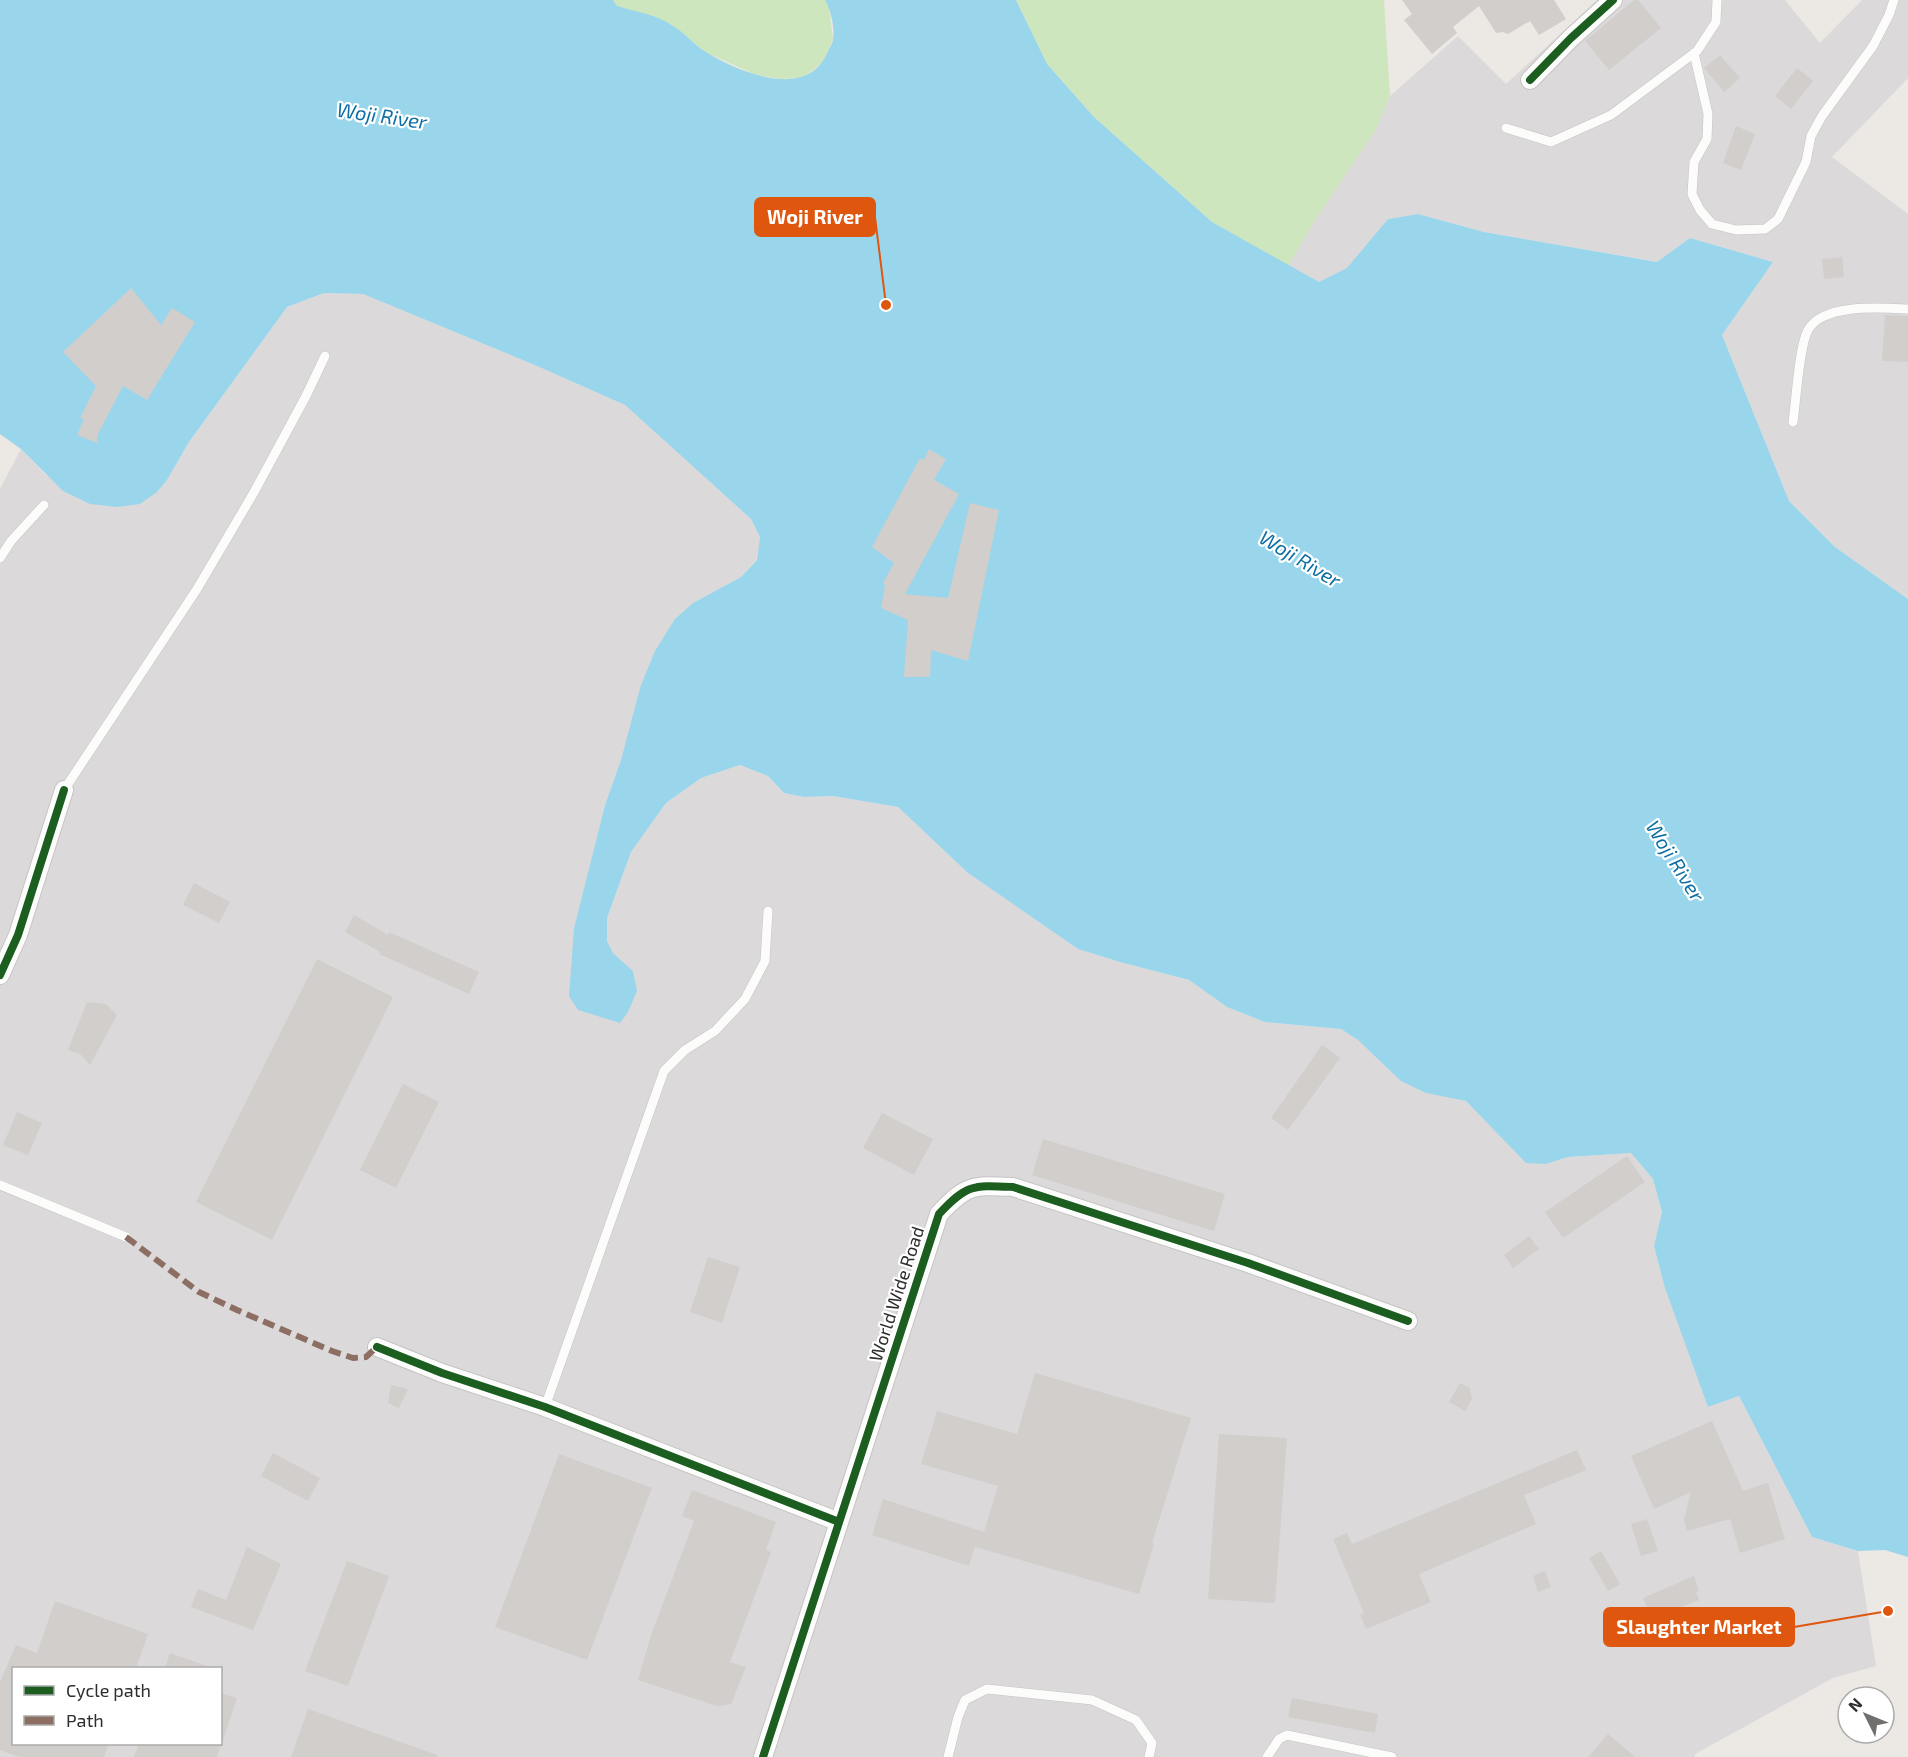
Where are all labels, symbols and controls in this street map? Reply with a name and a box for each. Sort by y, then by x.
water label: Woji River [336,97,430,133]
callout: Woji River [755,198,875,236]
text: Woji River [767,204,863,228]
water label: Woji River [1255,524,1346,592]
water label: Woji River [1642,816,1711,906]
street label: World Wide Road [864,1223,928,1364]
callout: Slaughter Market [1604,1608,1794,1646]
text: Slaughter Market [1616,1614,1782,1638]
legend [12,1667,222,1745]
text: Cycle path [66,1679,151,1701]
north arrow [1836,1685,1896,1745]
text: N [1844,1694,1866,1715]
text: Path [66,1709,104,1731]

